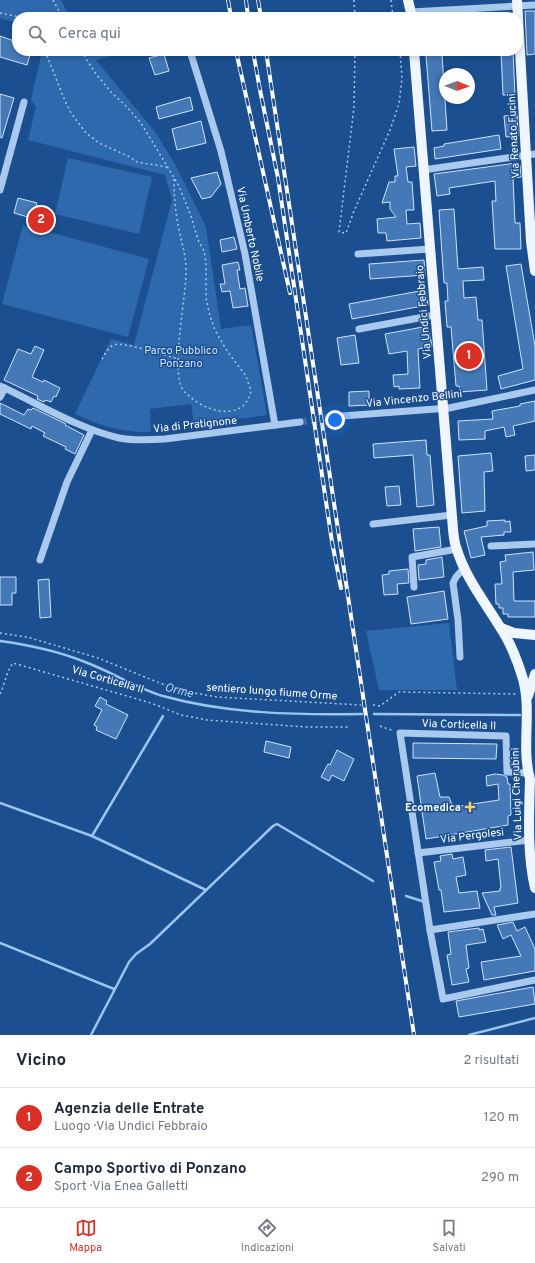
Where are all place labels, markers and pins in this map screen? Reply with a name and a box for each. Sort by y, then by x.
pin: 2 [28,205,54,235]
pin: 1 [456,341,482,371]
place label: Ecomedica [405,801,461,815]
marker: Ecomedica [464,801,476,813]

